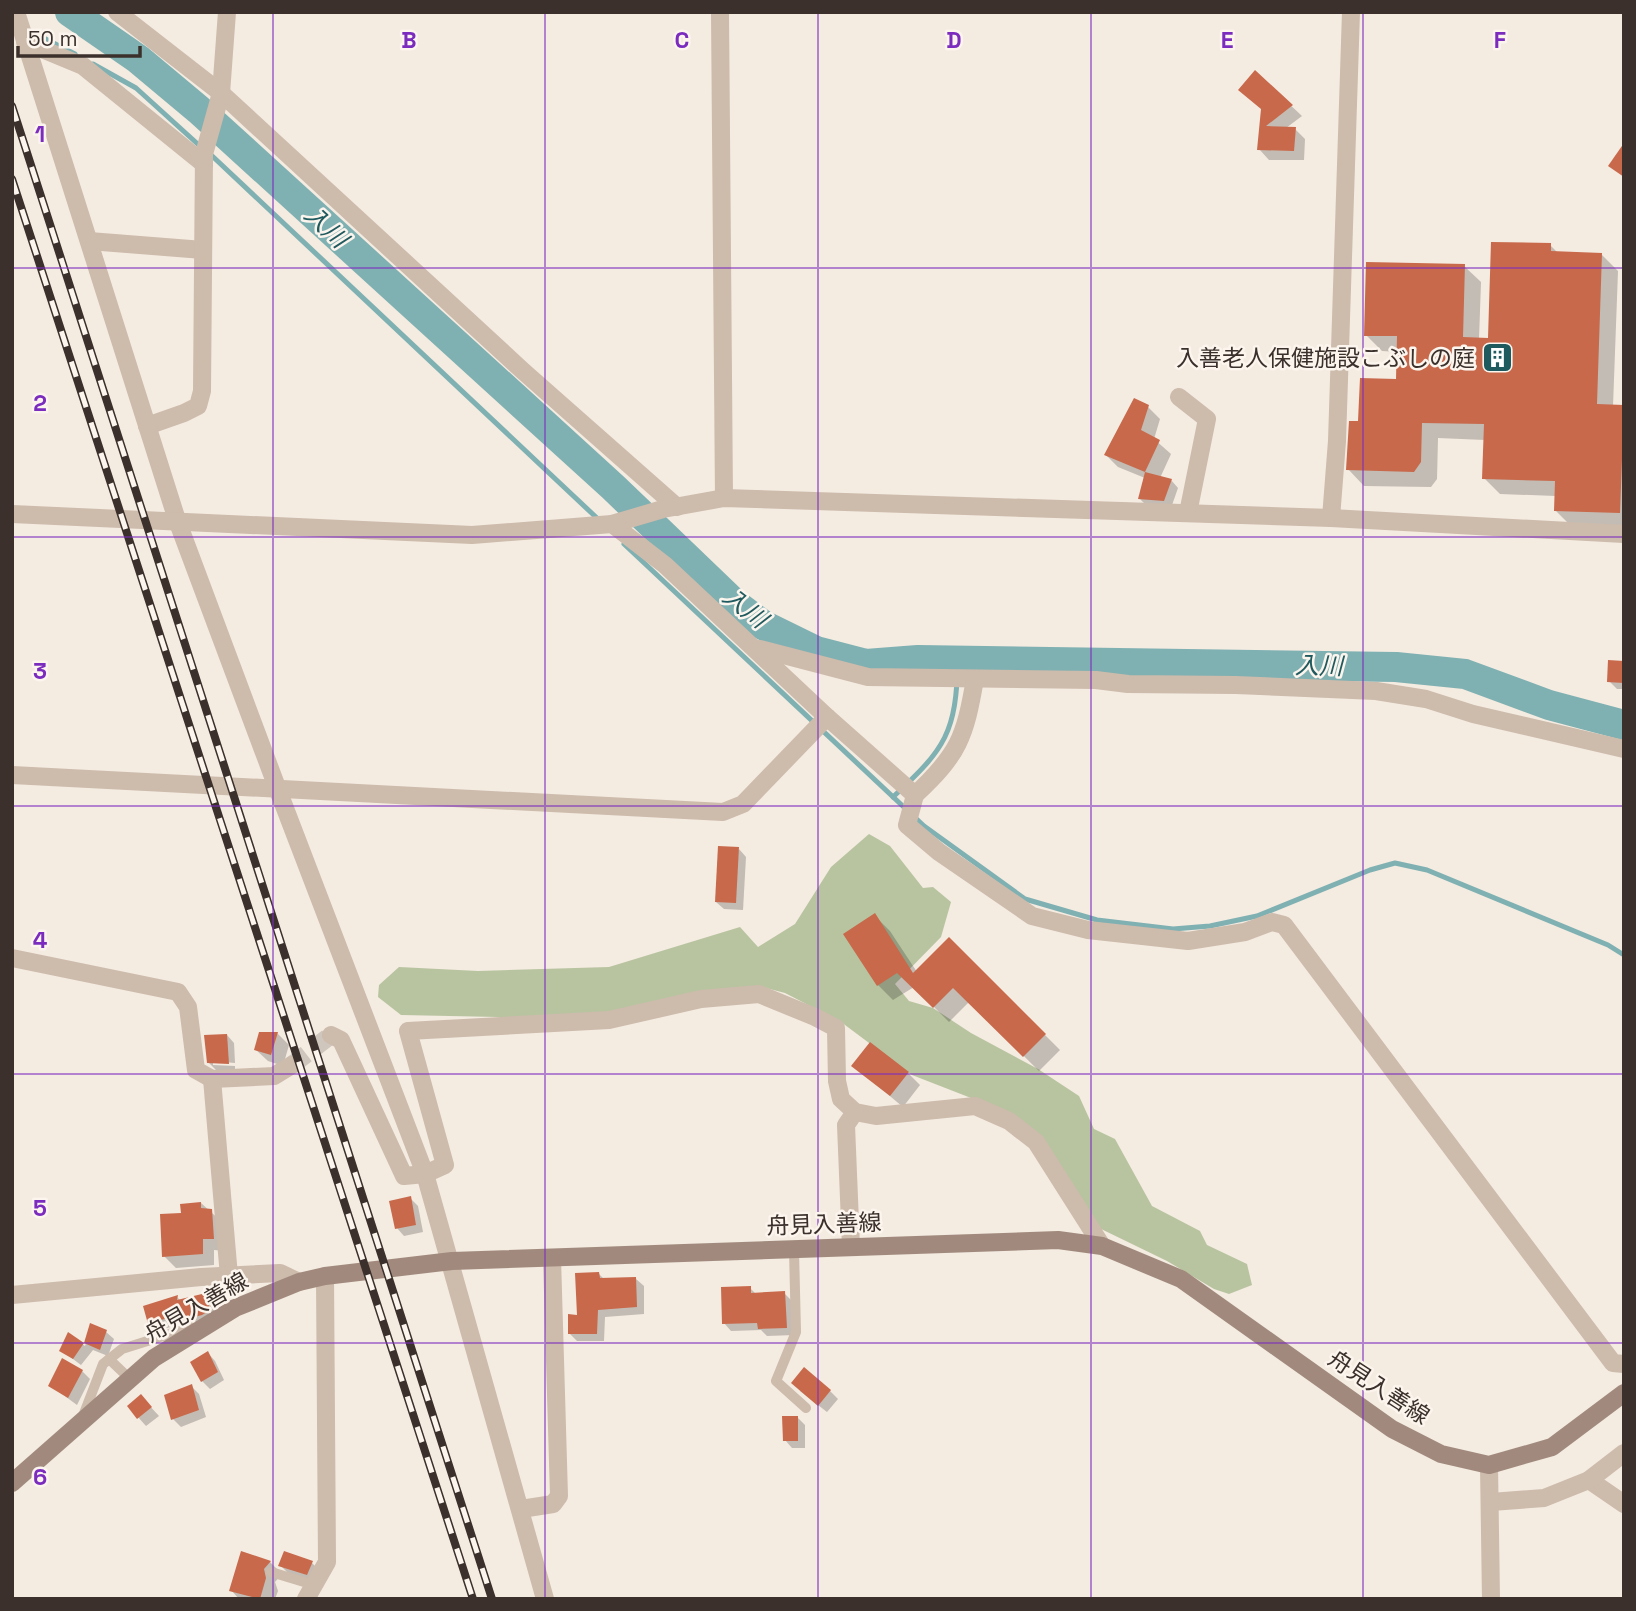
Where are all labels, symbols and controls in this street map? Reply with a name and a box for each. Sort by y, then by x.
scale bar [18,14,140,58]
text: 50 m [28,25,78,52]
text: B [401,25,417,55]
text: C [675,25,689,55]
text: D [946,25,962,55]
text: E [1221,25,1233,55]
text: F [1494,25,1506,55]
text: 1 [35,119,45,149]
water label: 入川 [298,199,357,256]
building icon: 入善老人保健施設こぶしの庭 [1481,341,1515,375]
place label: 入善老人保健施設こぶしの庭 [1176,343,1475,373]
text: 2 [33,388,47,418]
water label: 入川 [717,581,776,636]
water label: 入川 [1295,650,1346,681]
text: 3 [33,656,47,686]
text: 4 [33,925,48,955]
text: 5 [33,1193,47,1223]
street label: 舟見入善線 [766,1207,882,1241]
street label: 舟見入善線 [139,1265,253,1349]
street label: 舟見入善線 [1323,1343,1435,1431]
text: 6 [33,1462,47,1492]

